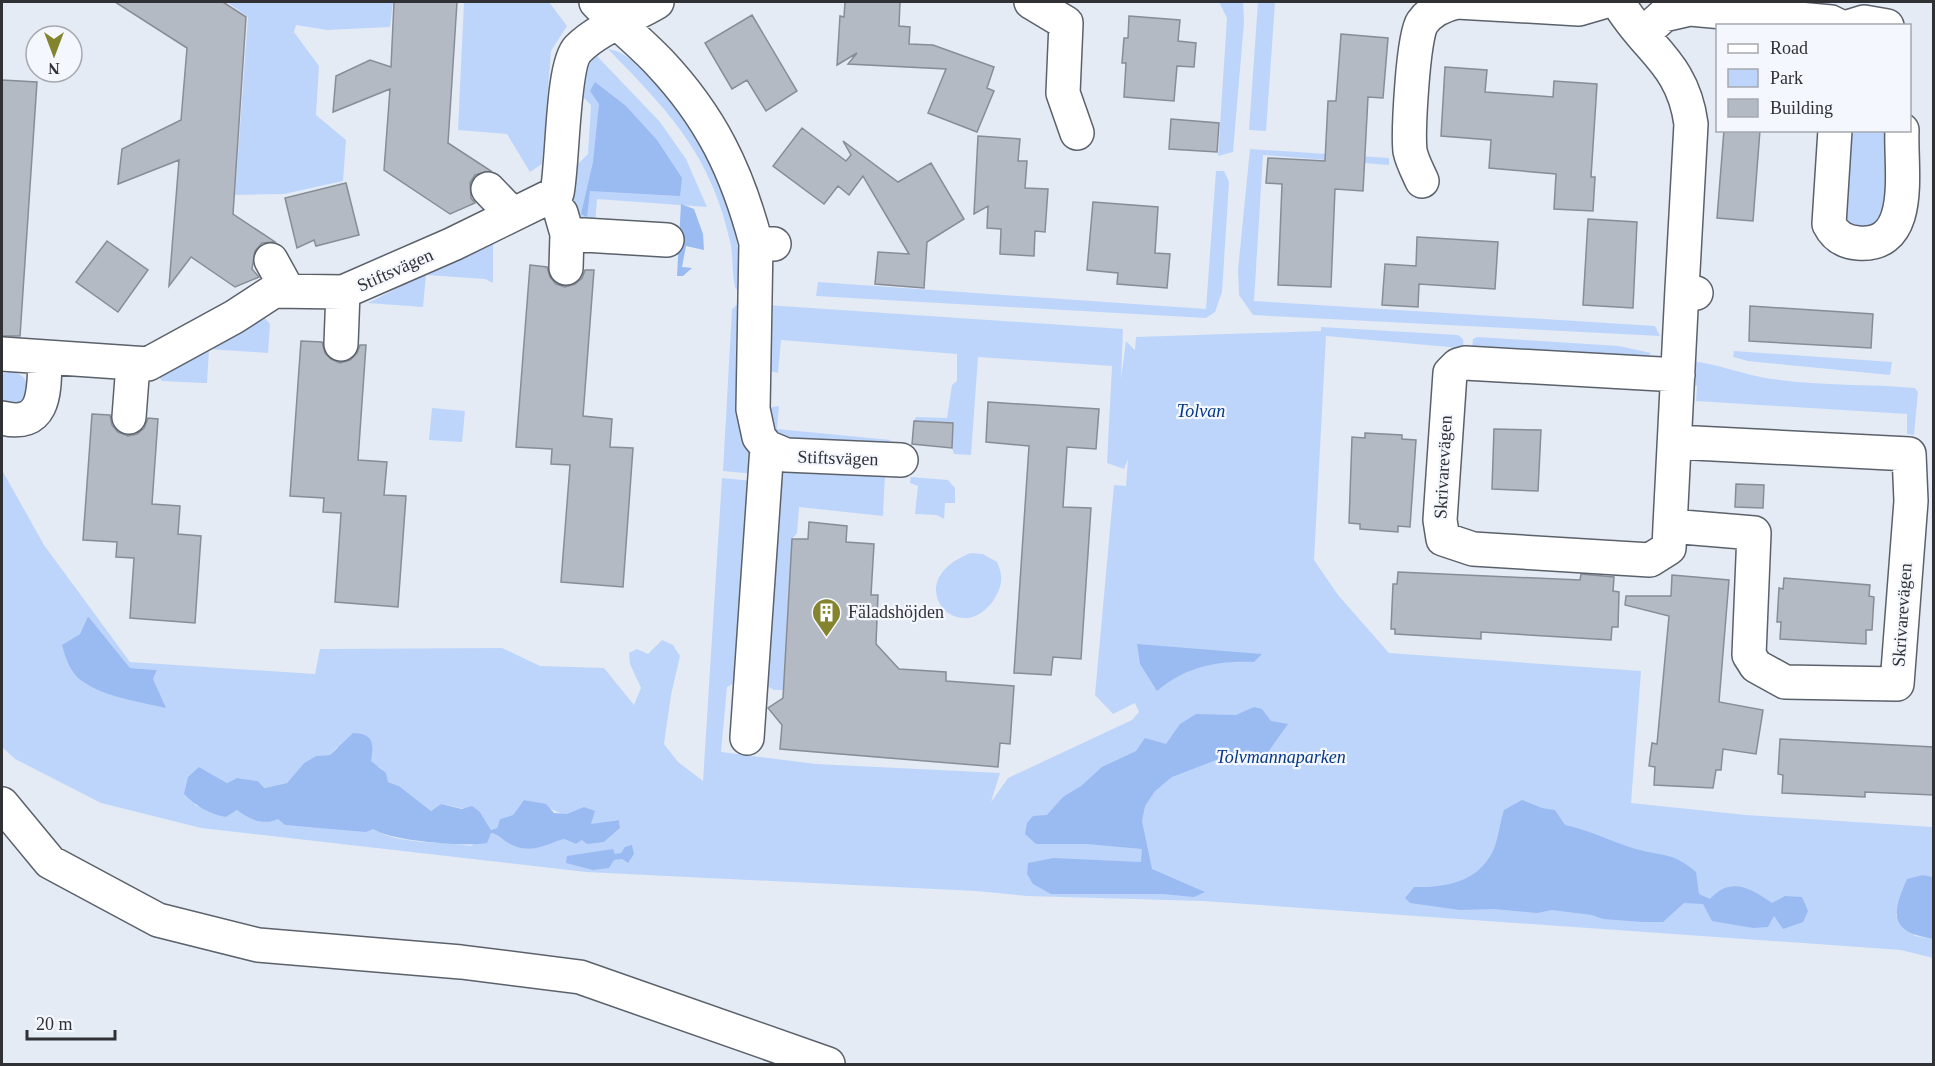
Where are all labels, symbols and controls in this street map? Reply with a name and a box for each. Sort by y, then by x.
north arrow [24,24,84,84]
legend [1716,24,1911,132]
text: Road [1770,38,1808,58]
text: N [48,60,60,77]
text: Park [1770,68,1803,88]
text: Building [1770,98,1833,118]
street label: Stiftsvägen [354,244,436,296]
park label: Tolvan [1177,401,1225,421]
street label: Skrivarevägen [1430,415,1456,519]
street label: Stiftsvägen [797,447,879,469]
street label: Skrivarevägen [1888,562,1916,668]
building icon: Fäladshöjden [811,596,843,638]
place label: Fäladshöjden [848,602,944,622]
park label: Tolvmannaparken [1216,747,1346,767]
scale bar [27,1003,116,1041]
text: 20 m [36,1014,73,1034]

